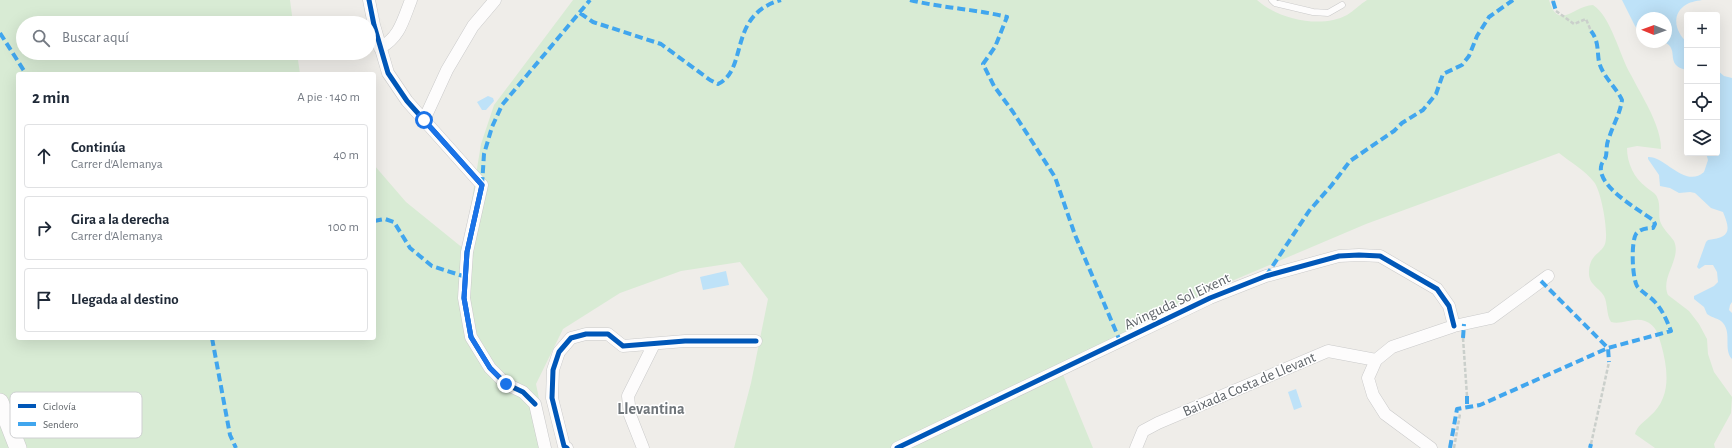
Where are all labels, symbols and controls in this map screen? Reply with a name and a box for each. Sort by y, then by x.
north arrow [1636,12,1672,48]
map controls [1684,12,1720,156]
button: + [1684,12,1720,48]
search box [16,16,376,60]
icon: search [30,27,52,49]
text: Buscar aquí [62,30,129,45]
button: − [1684,48,1720,84]
button: locate [1684,84,1720,120]
text: 2 min [32,89,70,106]
text: A pie · 140 m [297,91,360,104]
route start [415,111,433,129]
button: layers [1684,120,1720,156]
text: Continúa [71,140,126,155]
icon: ahead [33,145,55,167]
text: 40 m [333,149,359,162]
text: Carrer d'Alemanya [71,158,163,171]
text: Gira a la derecha [71,212,170,227]
icon: right [33,217,55,239]
text: 100 m [328,221,359,234]
text: Carrer d'Alemanya [71,230,163,243]
street label: Avinguda Sol Eixent [1122,270,1233,333]
icon: arrive [33,289,55,311]
text: Llegada al destino [71,292,179,307]
street label: Baixada Costa de Llevant [1180,350,1318,419]
route end [497,375,515,393]
legend [10,392,142,438]
text: Ciclovía [43,401,76,412]
district label: Llevantina [617,401,685,417]
text: Sendero [43,419,78,430]

